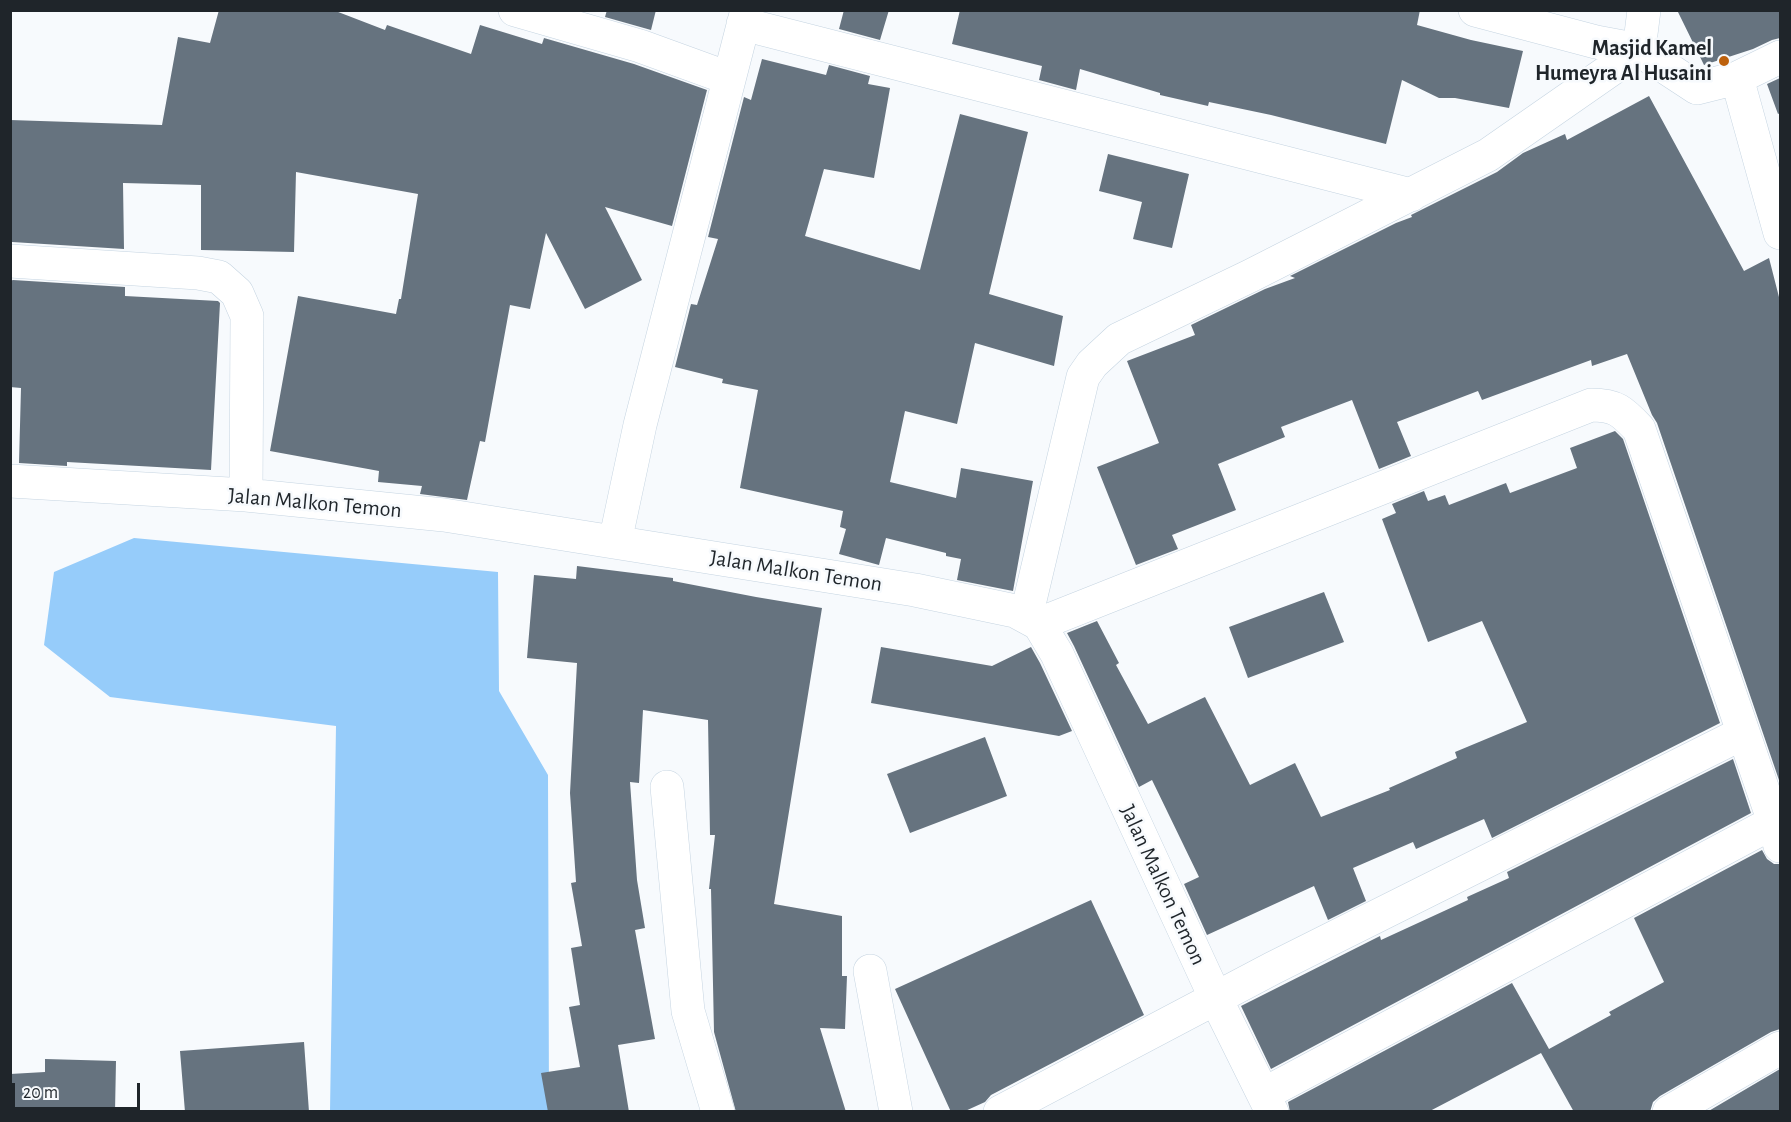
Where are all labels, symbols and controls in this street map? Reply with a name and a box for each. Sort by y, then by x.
place label: Masjid Kamel Humeyra Al Husaini [1535,35,1712,86]
marker: Masjid Kamel Humeyra Al Husaini [1717,54,1731,68]
street label: Jalan Malkon Temon [227,482,403,524]
street label: Jalan Malkon Temon [708,544,884,598]
street label: Jalan Malkon Temon [1114,801,1212,969]
scale bar [15,1071,142,1109]
text: 20 m [23,1084,58,1102]

